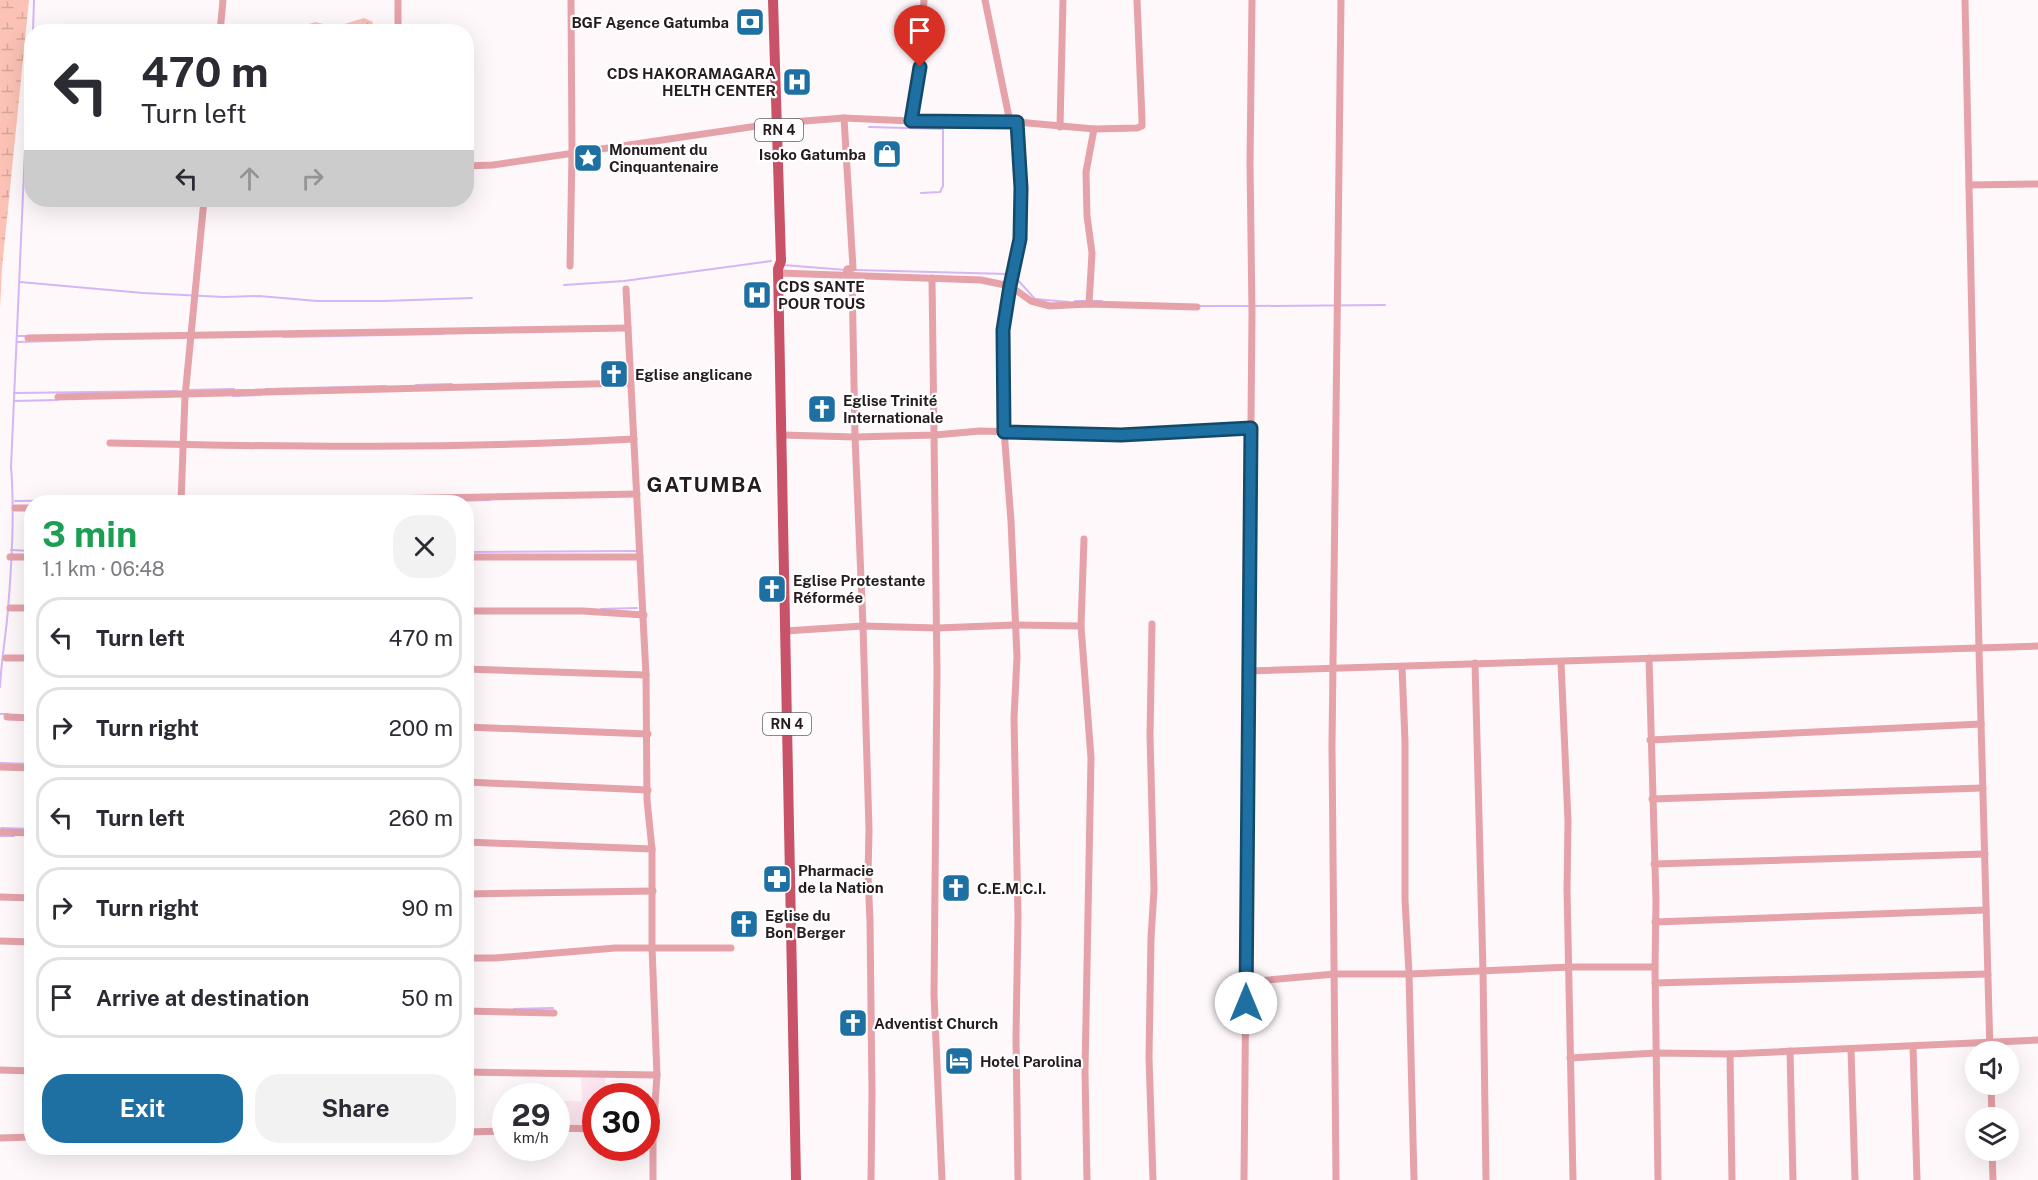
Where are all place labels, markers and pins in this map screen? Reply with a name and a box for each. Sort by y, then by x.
pin [894,5,945,67]
bank icon: BGF Agence Gatumba [734,6,766,38]
place label: BGF Agence Gatumba [571,14,729,31]
place label: CDS HAKORAMAGARA HELTH CENTER [607,65,776,99]
hospital icon: CDS HAKORAMAGARA HELTH CENTER [781,66,813,98]
shop icon: Isoko Gatumba [871,138,903,170]
place label: Monument du Cinquantenaire [609,141,719,175]
place icon: Monument du Cinquantenaire [572,142,604,174]
place label: Isoko Gatumba [759,146,866,163]
place label: CDS SANTE POUR TOUS [778,278,865,312]
hospital icon: CDS SANTE POUR TOUS [741,279,773,311]
church icon: Eglise anglicane [598,358,630,390]
place label: Eglise anglicane [635,366,752,383]
place label: Eglise Trinité Internationale [843,392,943,426]
church icon: Eglise Trinité Internationale [806,393,838,425]
place label: Eglise Protestante Réformée [793,572,925,606]
church icon: Eglise Protestante Réformée [756,573,788,605]
place label: Pharmacie de la Nation [798,862,884,896]
pharmacy icon: Pharmacie de la Nation [761,863,793,895]
church icon: C.E.M.C.I. [940,872,972,904]
place label: C.E.M.C.I. [977,880,1046,897]
place label: Eglise du Bon Berger [765,907,845,941]
church icon: Eglise du Bon Berger [728,908,760,940]
church icon: Adventist Church [837,1007,869,1039]
place label: Adventist Church [874,1015,998,1032]
hotel icon: Hotel Parolina [943,1045,975,1077]
place label: Hotel Parolina [980,1053,1082,1070]

